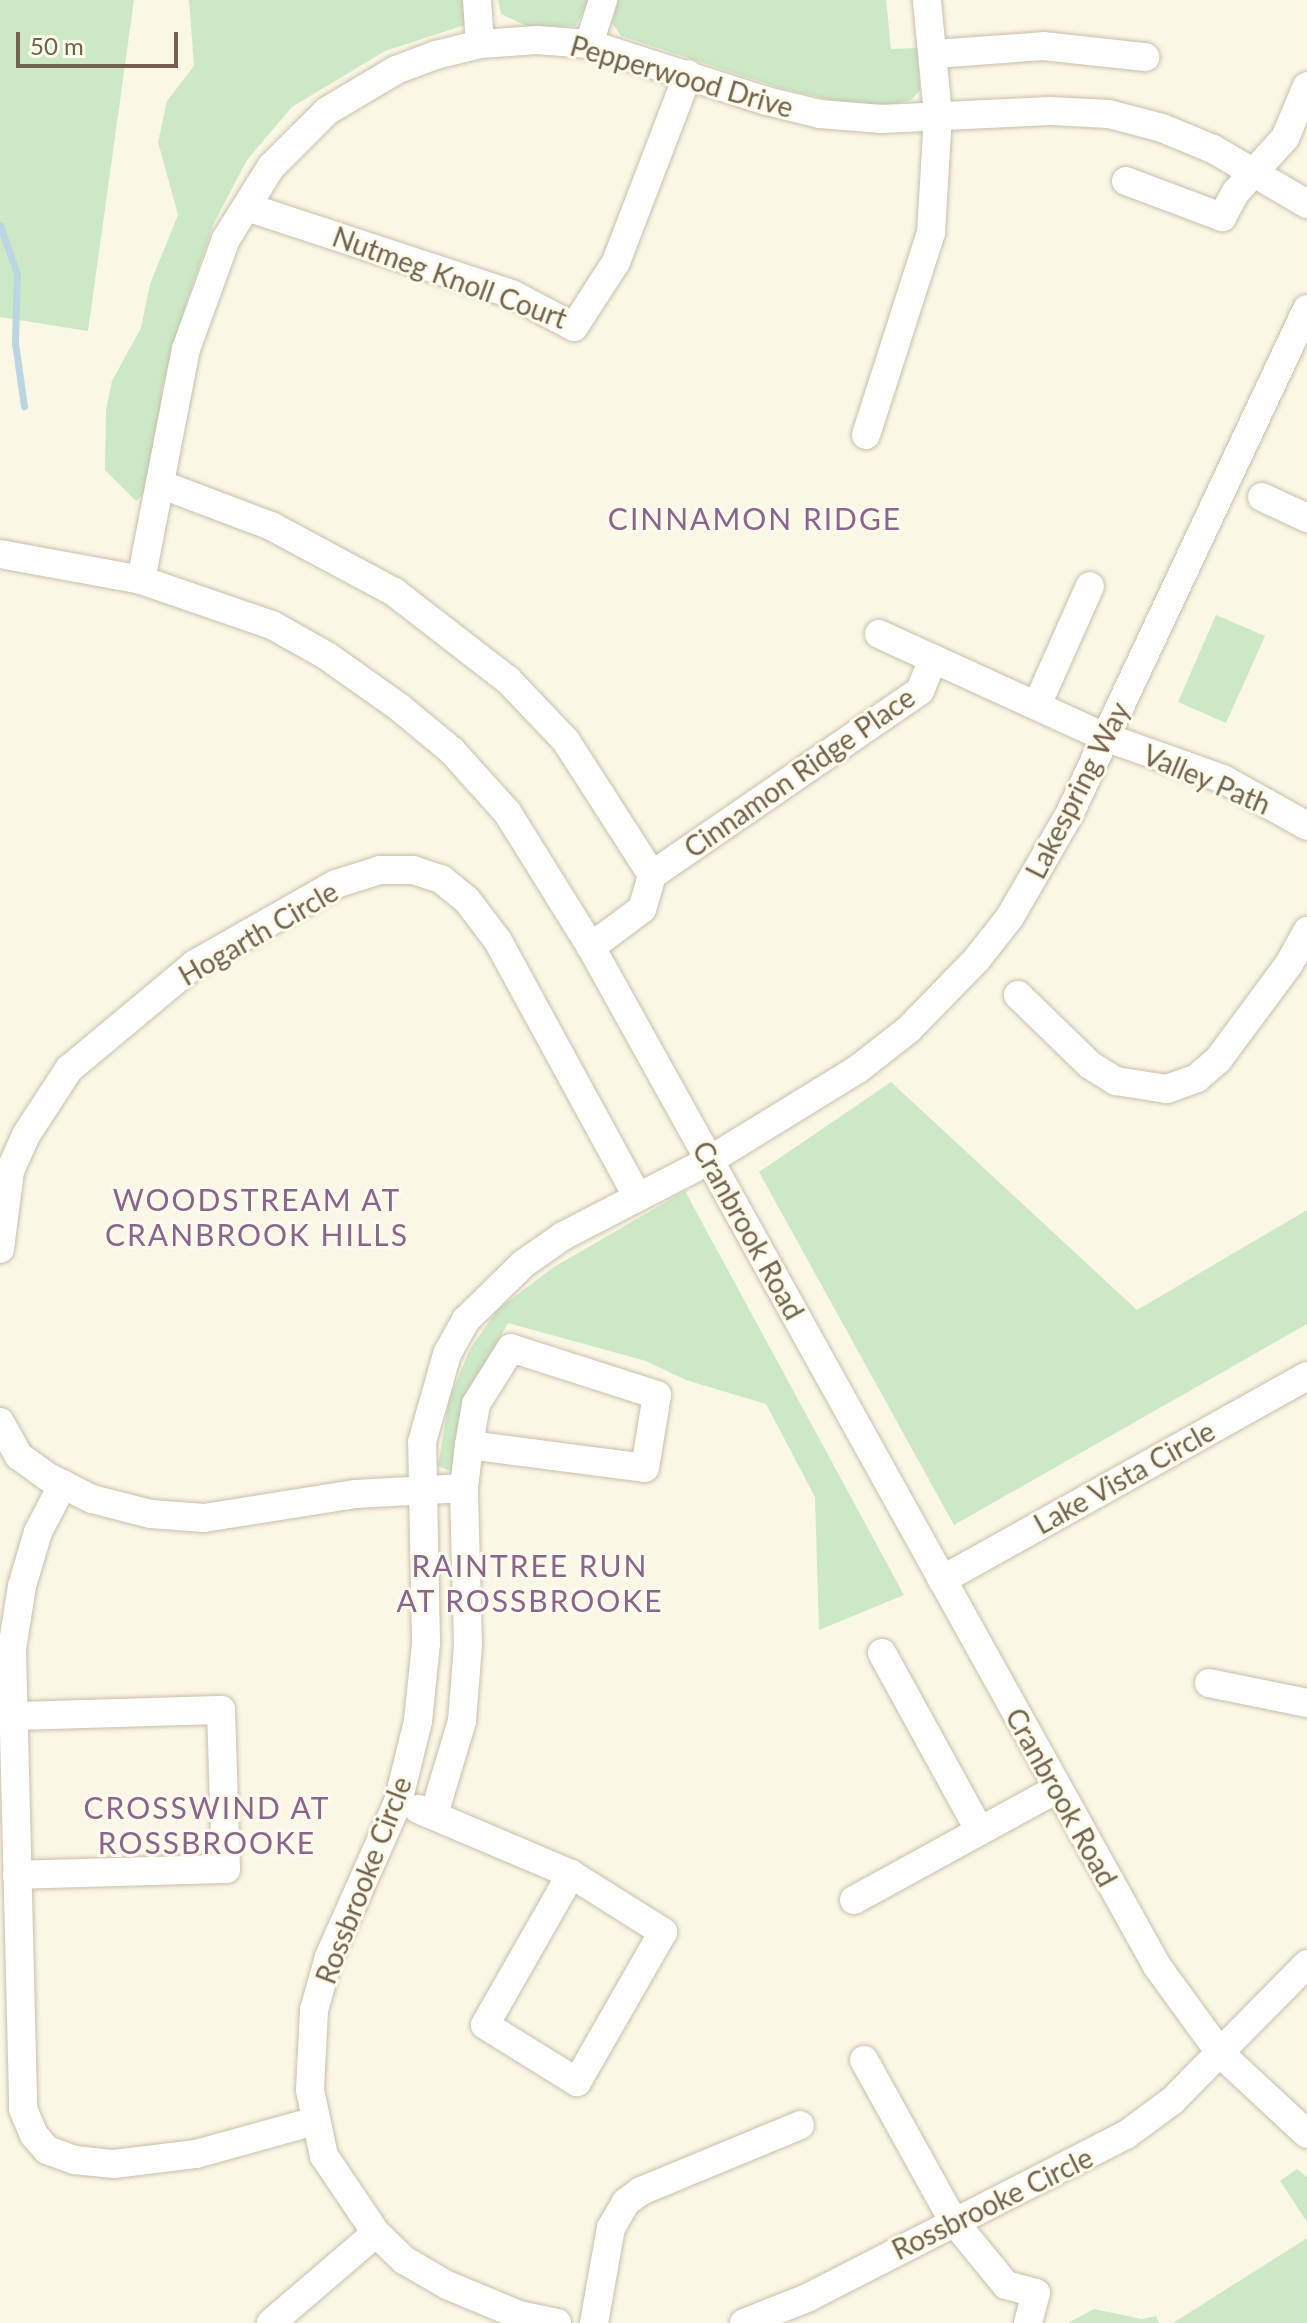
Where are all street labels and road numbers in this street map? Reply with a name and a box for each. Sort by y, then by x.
street label: Pepperwood Drive [567,28,797,124]
street label: Nutmeg Knoll Court [328,219,572,335]
street label: Cinnamon Ridge Place [677,680,921,864]
street label: Lakespring Way [1018,696,1136,884]
street label: Valley Path [1138,737,1276,821]
street label: Hogarth Circle [173,874,343,992]
street label: Cranbrook Road [686,1135,812,1325]
street label: Lake Vista Circle [1027,1413,1221,1541]
street label: Cranbrook Road [999,1702,1125,1892]
street label: Rossbrooke Circle [308,1772,418,1988]
street label: Rossbrooke Circle [886,2140,1098,2266]

